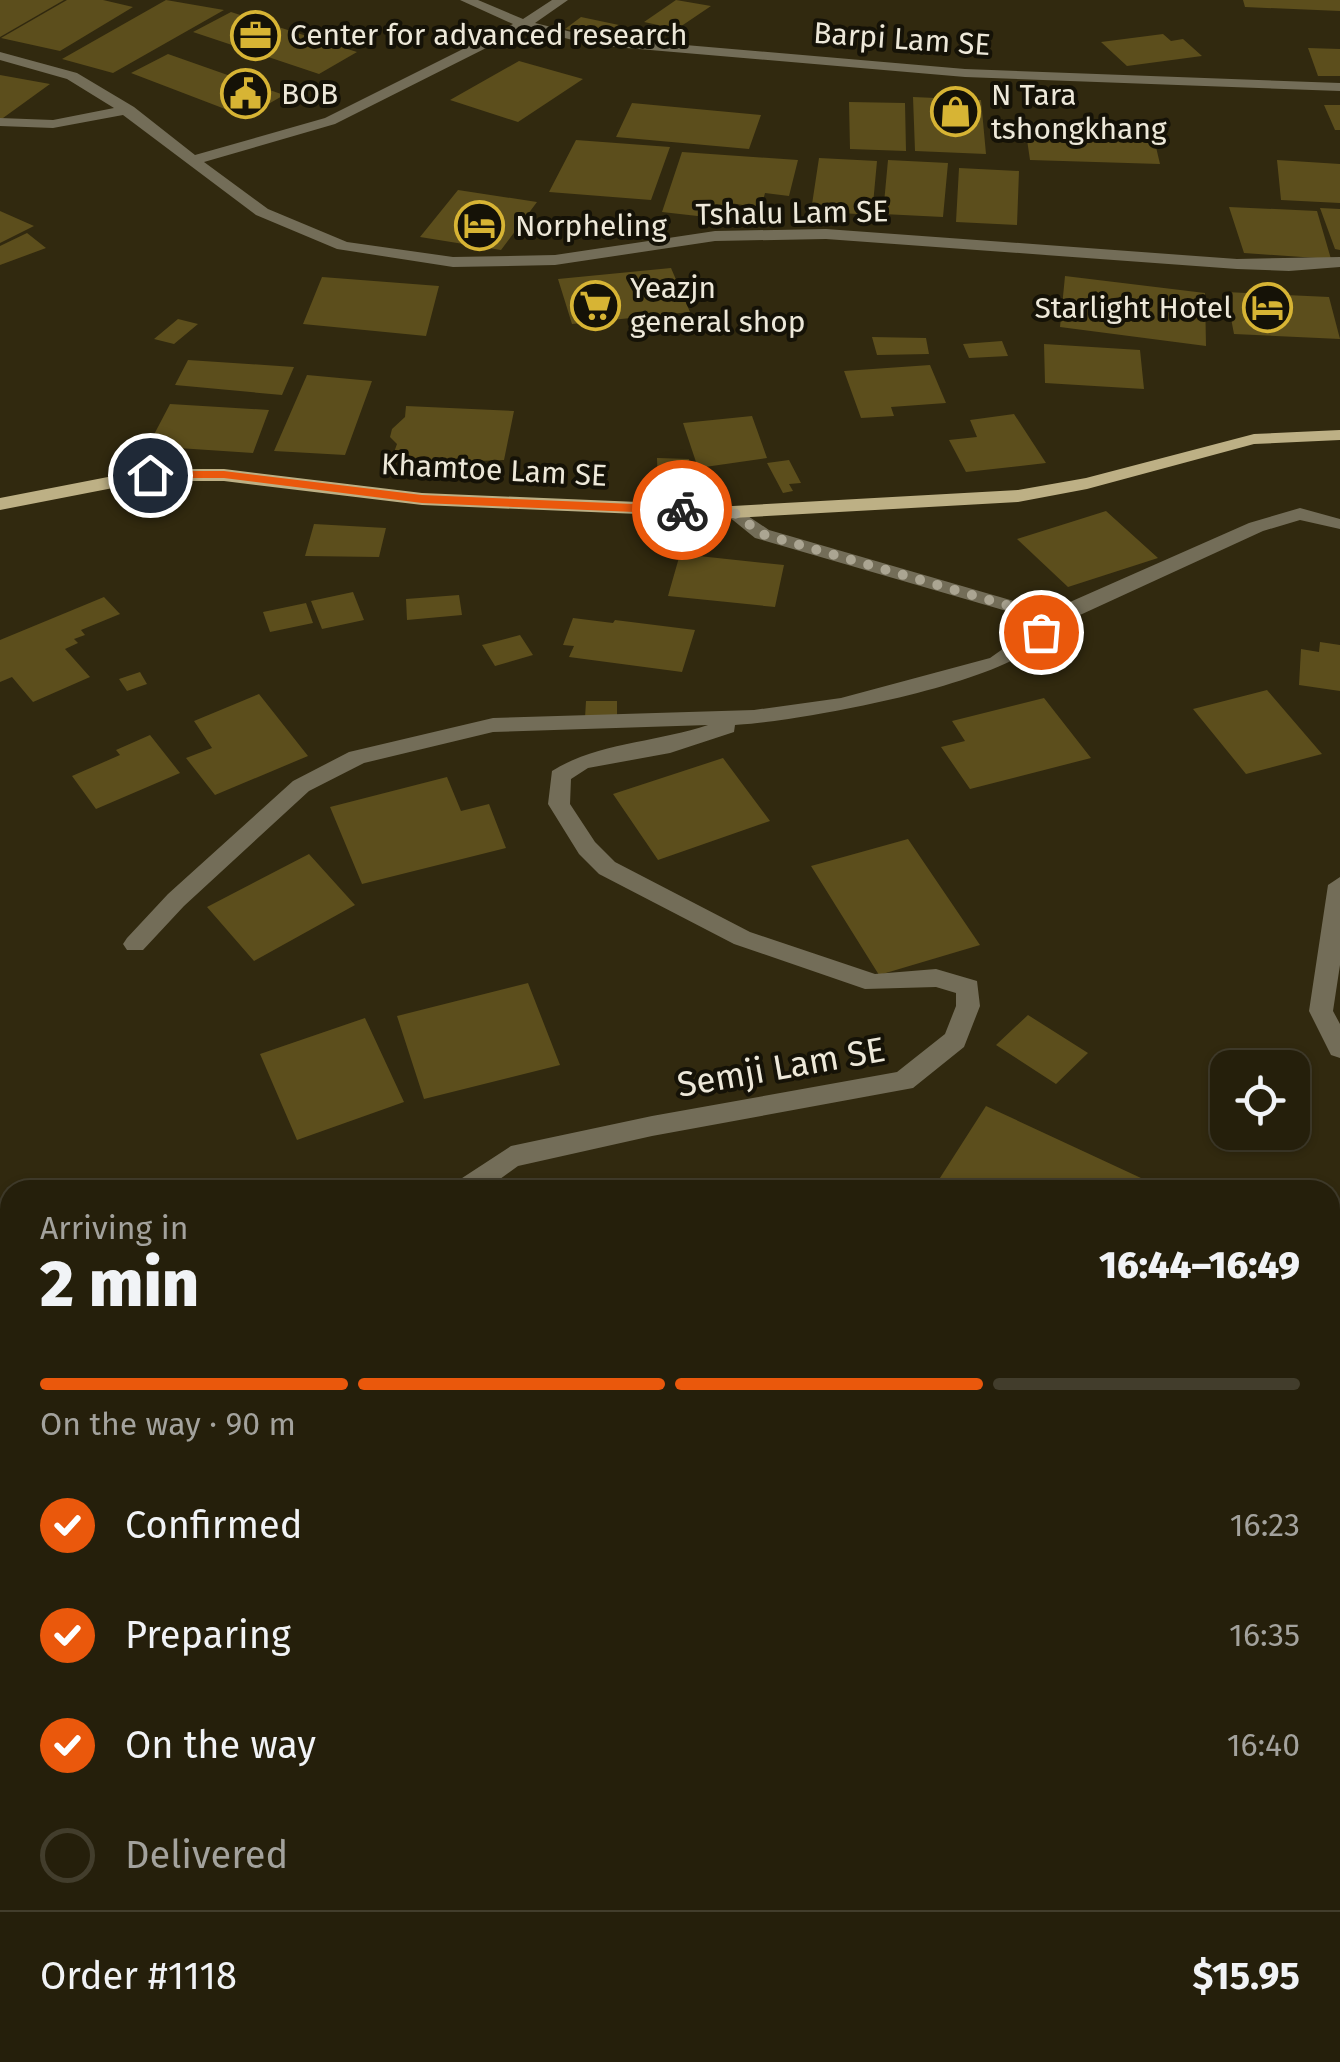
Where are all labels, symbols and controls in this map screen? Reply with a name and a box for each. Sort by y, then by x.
office icon: Center for advanced research [229,9,281,61]
street label: Barpi Lam SE [812,15,992,63]
place label: Center for advanced research [290,17,688,53]
public building icon: BOB [220,68,272,120]
place label: BOB [281,76,338,112]
place label: N Tara tshongkhang [991,77,1167,147]
shop icon: N Tara tshongkhang [930,86,982,138]
street label: Tshalu Lam SE [695,193,889,233]
hotel icon: Norpheling [454,200,506,252]
place label: Norpheling [515,208,667,244]
place label: Yeazjn general shop [630,270,806,340]
supermarket icon: Yeazjn general shop [569,279,621,331]
hotel icon: Starlight Hotel [1241,282,1293,334]
place label: Starlight Hotel [1034,290,1232,326]
pin [108,433,193,518]
street label: Khamtoe Lam SE [380,446,608,494]
icon: home [123,448,178,503]
courier [632,460,732,560]
icon: bike [655,483,710,538]
pin [999,590,1084,675]
icon: bag [1014,605,1069,660]
street label: Semji Lam SE [674,1028,888,1106]
map controls [1210,1050,1310,1150]
button: locate [1210,1050,1310,1150]
text: Arriving in [40,1209,188,1247]
text: 16:44–16:49 [1099,1242,1300,1288]
text: 2 min [40,1245,199,1323]
text: On the way · 90 m [40,1405,296,1443]
icon: check [40,1498,95,1553]
text: Confirmed [125,1502,303,1548]
text: 16:23 [1230,1506,1300,1544]
icon: check [40,1608,95,1663]
text: Preparing [125,1612,291,1658]
text: 16:35 [1229,1616,1300,1654]
icon: check [40,1718,95,1773]
text: On the way [125,1722,316,1768]
text: 16:40 [1227,1726,1300,1764]
text: Delivered [125,1832,288,1878]
text: Order #1118 [40,1953,237,1999]
text: $15.95 [1193,1953,1300,1999]

